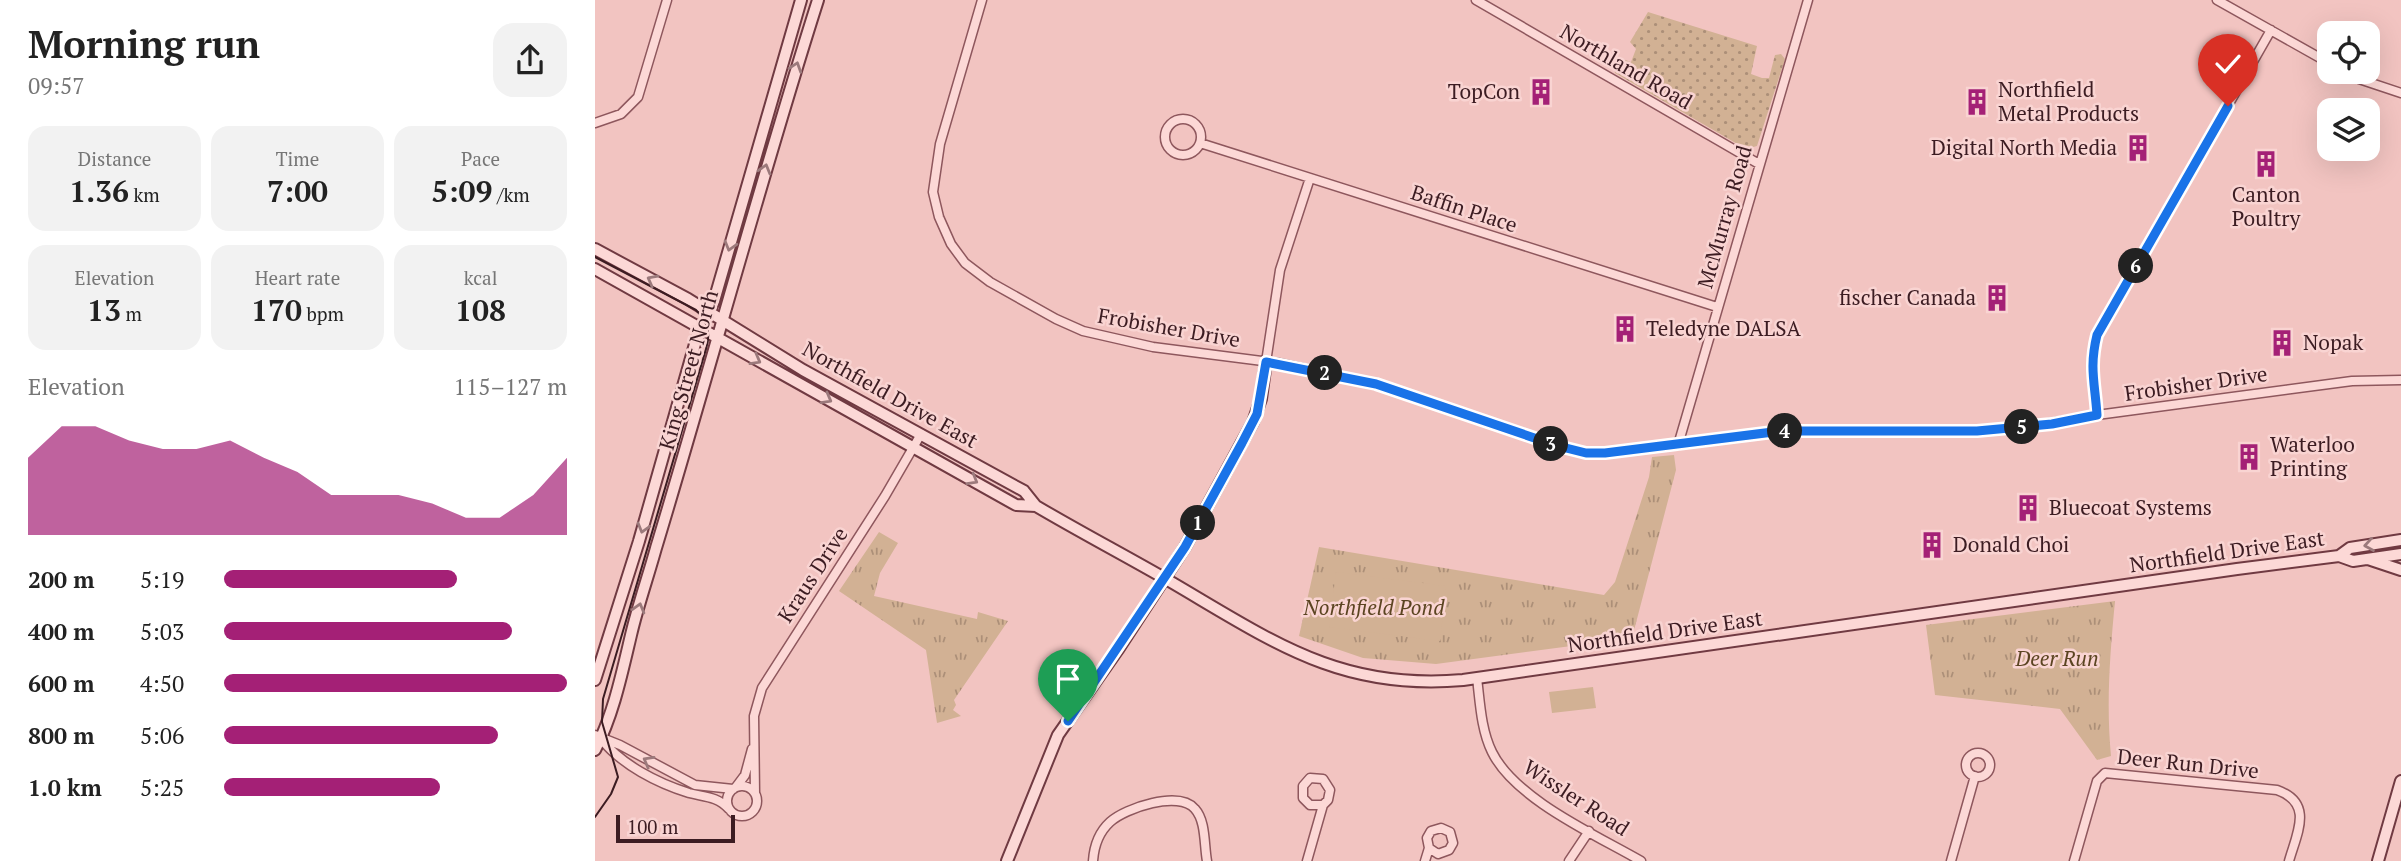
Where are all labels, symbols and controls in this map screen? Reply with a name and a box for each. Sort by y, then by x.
street label: Northland Road [1555,17,1698,115]
text: Morning run [28,19,260,69]
map controls [2317,21,2380,161]
button: locate [2317,21,2380,84]
button: share [493,23,567,97]
pin [2198,34,2258,106]
icon: check [2209,45,2247,83]
one-way arrow [788,61,803,73]
text: 09:57 [28,70,85,101]
place label: Northfield Metal Products [1998,75,2139,127]
place label: TopCon [1448,77,1521,105]
building icon: TopCon [1526,77,1556,107]
building icon: Northfield Metal Products [1962,87,1992,117]
button: layers [2317,98,2380,161]
place label: Digital North Media [1931,133,2117,161]
building icon: Digital North Media [2123,133,2153,163]
street label: McMurray Road [1690,142,1758,291]
text: Distance [78,146,151,171]
text: Time [276,146,319,171]
text: Pace [461,146,500,171]
building icon: Canton Poultry [2251,149,2281,179]
one-way arrow [757,163,771,175]
text: 1.36 [69,171,129,211]
text: 7:00 [267,171,328,211]
text: 5:09 [431,171,492,211]
street label: Baffin Place [1408,178,1521,238]
place label: Canton Poultry [2232,180,2301,232]
text: km [129,182,160,207]
text: /km [492,182,530,207]
one-way arrow [723,239,738,251]
pin: 6 [2119,248,2153,284]
text: 6 [2130,253,2141,278]
text: Elevation [75,265,154,290]
text: Heart rate [255,265,340,290]
text: kcal [464,265,497,290]
one-way arrow [647,275,659,288]
place label: fischer Canada [1839,283,1976,311]
building icon: fischer Canada [1982,283,2012,313]
street label: King Street North [652,287,724,453]
text: 13 [87,290,121,330]
text: 170 [251,290,302,330]
text: 108 [455,290,506,330]
text: m [121,301,142,326]
text: bpm [302,301,344,326]
street label: Frobisher Drive [1096,301,1243,353]
building icon: Teledyne DALSA [1610,314,1640,344]
place label: Teledyne DALSA [1646,314,1801,342]
building icon: Nopak [2267,328,2297,358]
place label: Nopak [2303,328,2363,356]
street label: Northfield Drive East [798,334,983,454]
one-way arrow [749,352,761,365]
pin: 2 [1307,356,1343,390]
street label: Frobisher Drive [2123,359,2269,407]
text: 2 [1319,360,1330,385]
text: Elevation [28,371,125,402]
text: 115–127 m [454,371,567,402]
one-way arrow [820,391,832,404]
pin: 5 [2005,410,2039,444]
pin: 4 [1767,414,1803,448]
text: 5 [2016,414,2027,439]
text: 4 [1779,418,1790,443]
pin: 3 [1534,426,1569,462]
place label: Waterloo Printing [2270,430,2355,482]
text: 3 [1545,431,1556,456]
building icon: Waterloo Printing [2234,442,2264,472]
one-way arrow [966,472,979,485]
building icon: Bluecoat Systems [2013,493,2043,523]
place label: Bluecoat Systems [2049,493,2212,521]
pin: 1 [1181,505,1215,540]
text: 1 [1192,510,1203,535]
street label: Kraus Drive [771,521,853,628]
one-way arrow [636,522,651,534]
street label: Northfield Drive East [2128,523,2326,579]
building icon: Donald Choi [1917,530,1947,560]
place label: Donald Choi [1953,530,2069,558]
one-way arrow [2363,537,2375,552]
text: 200 m [28,564,94,595]
text: 5:19 [140,564,184,595]
park label: Northfield Pond [1303,593,1445,621]
one-way arrow [630,603,645,615]
street label: Northfield Drive East [1566,603,1764,659]
text: 400 m [28,616,94,647]
text: 5:03 [140,616,184,647]
park label: Deer Run [2014,644,2099,672]
pin [1038,649,1098,721]
icon: arrive [1049,660,1087,698]
text: 600 m [28,668,94,699]
text: 4:50 [140,668,184,699]
text: 800 m [28,720,94,751]
text: 5:06 [140,720,184,751]
street label: Deer Run Drive [2116,742,2260,784]
street label: Wissler Road [1518,752,1635,842]
one-way arrow [643,756,656,769]
text: 1.0 km [28,772,102,803]
text: 5:25 [140,772,184,803]
scale bar [616,812,735,844]
text: 100 m [627,814,678,839]

